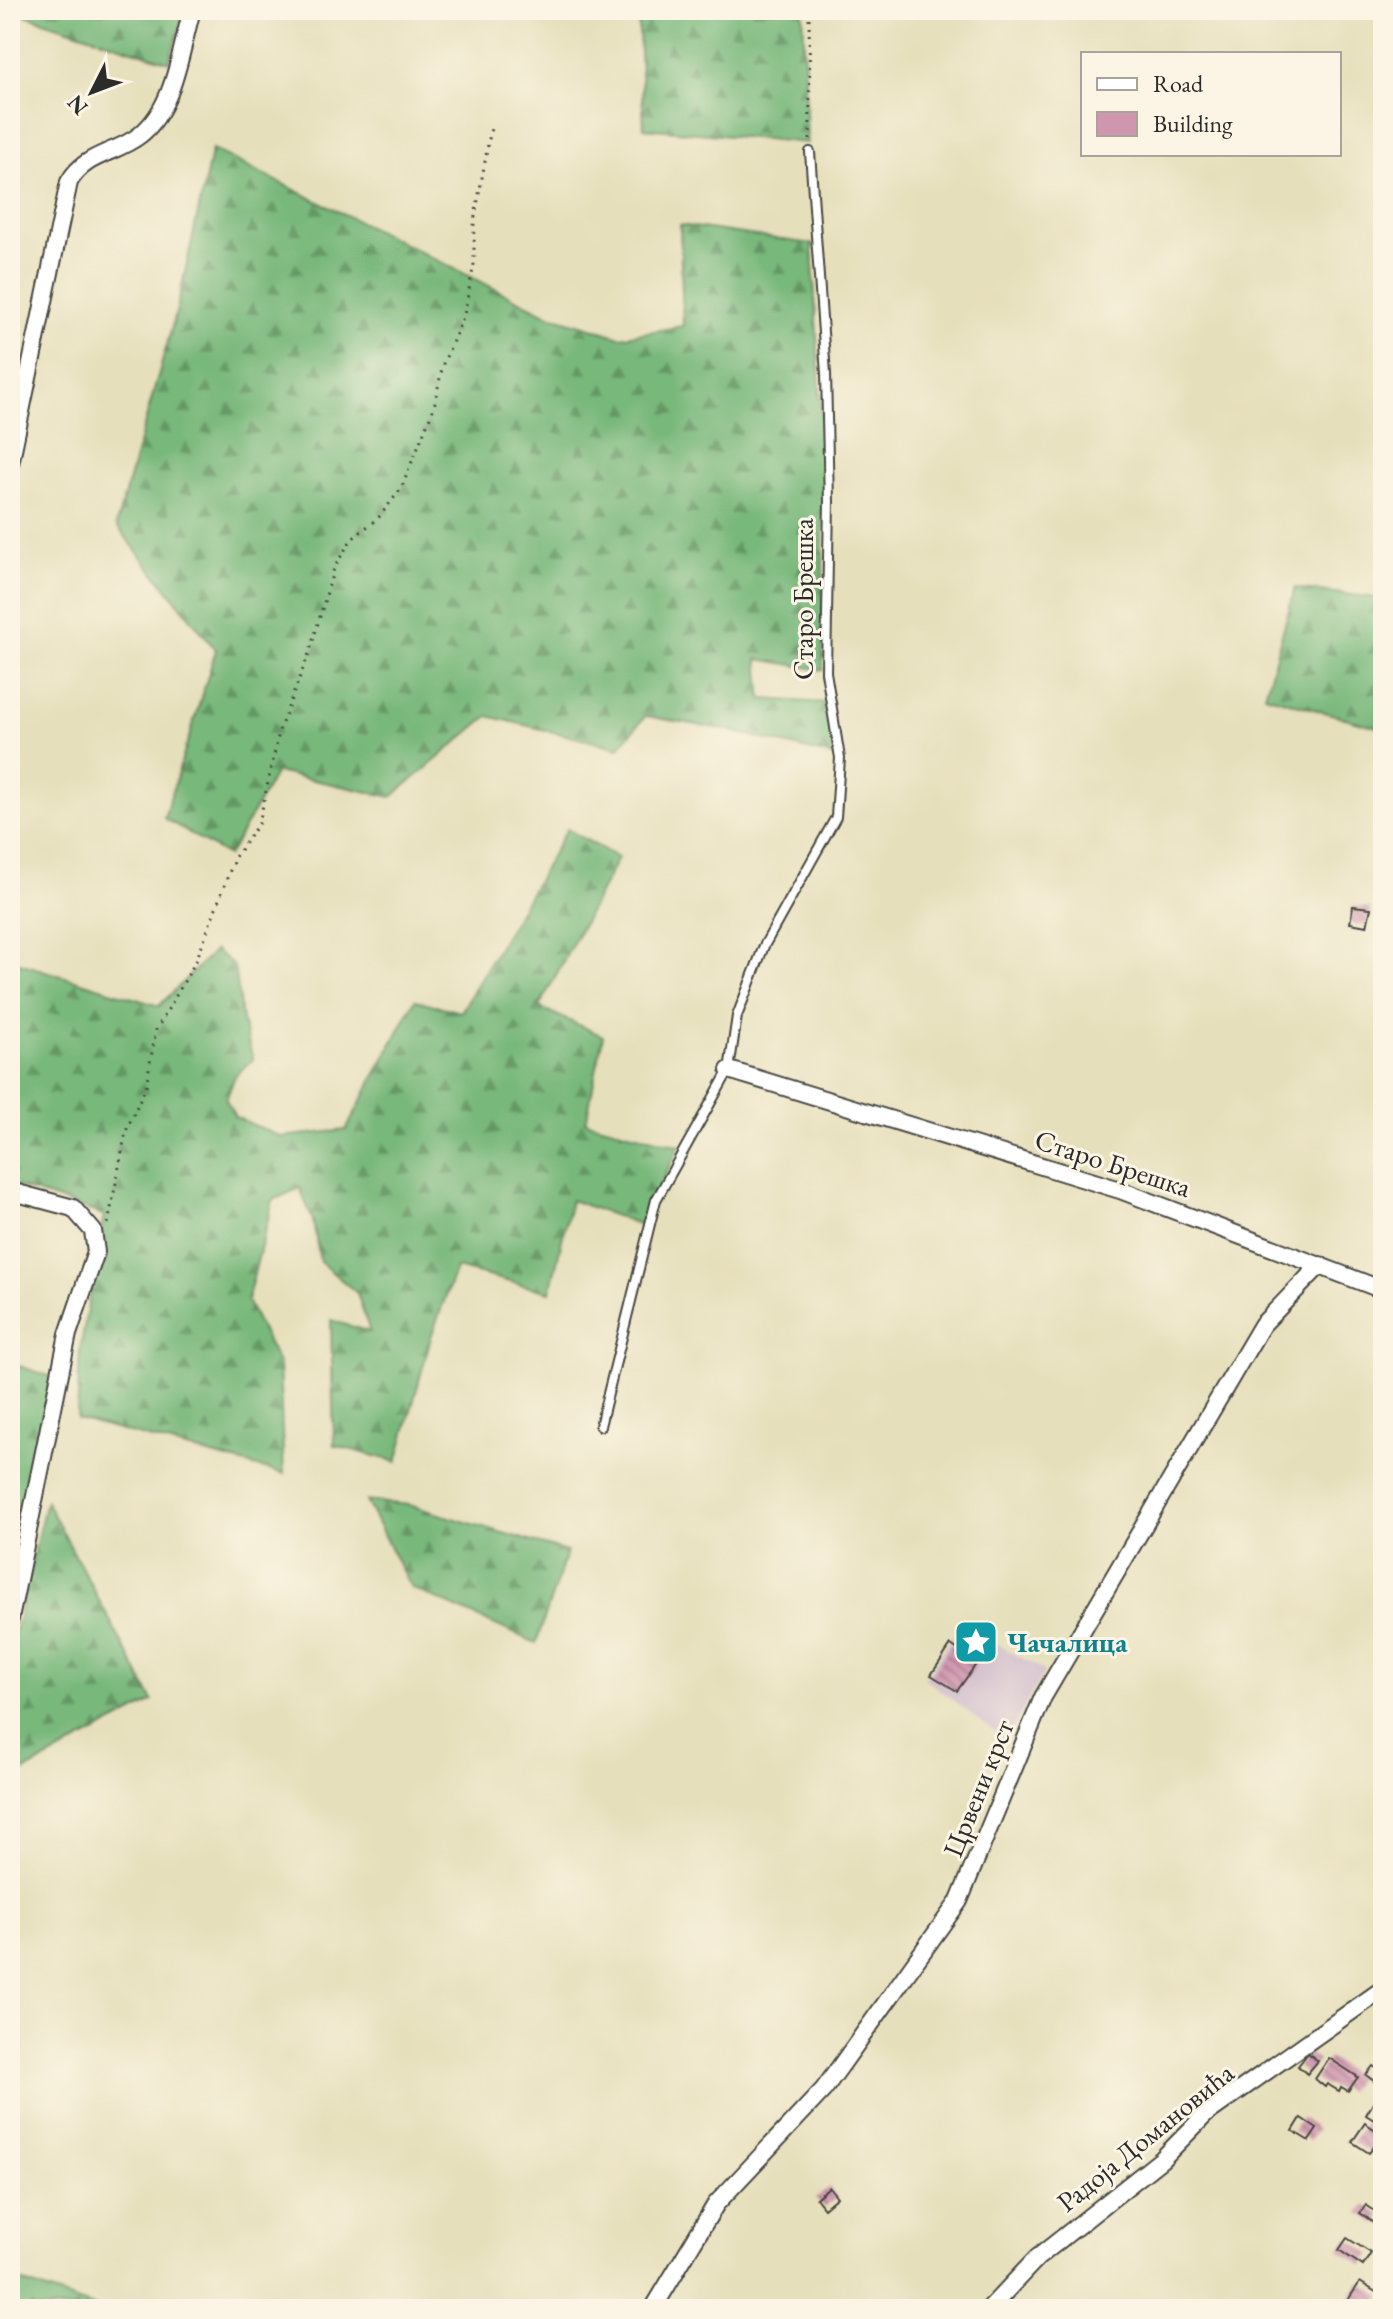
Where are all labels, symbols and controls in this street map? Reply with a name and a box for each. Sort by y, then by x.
north arrow [52,52,132,132]
legend [1081,52,1341,156]
text: Road [1153,68,1204,99]
text: N [61,89,94,121]
text: Building [1153,108,1233,139]
street label: Старо Брешка [785,517,821,680]
street label: Старо Брешка [1030,1121,1196,1205]
place icon: Чачалица [952,1618,1000,1666]
place label: Чачалица [1007,1624,1128,1660]
street label: Црвени крст [934,1714,1022,1862]
street label: Радоја Домановића [1049,2054,1242,2220]

